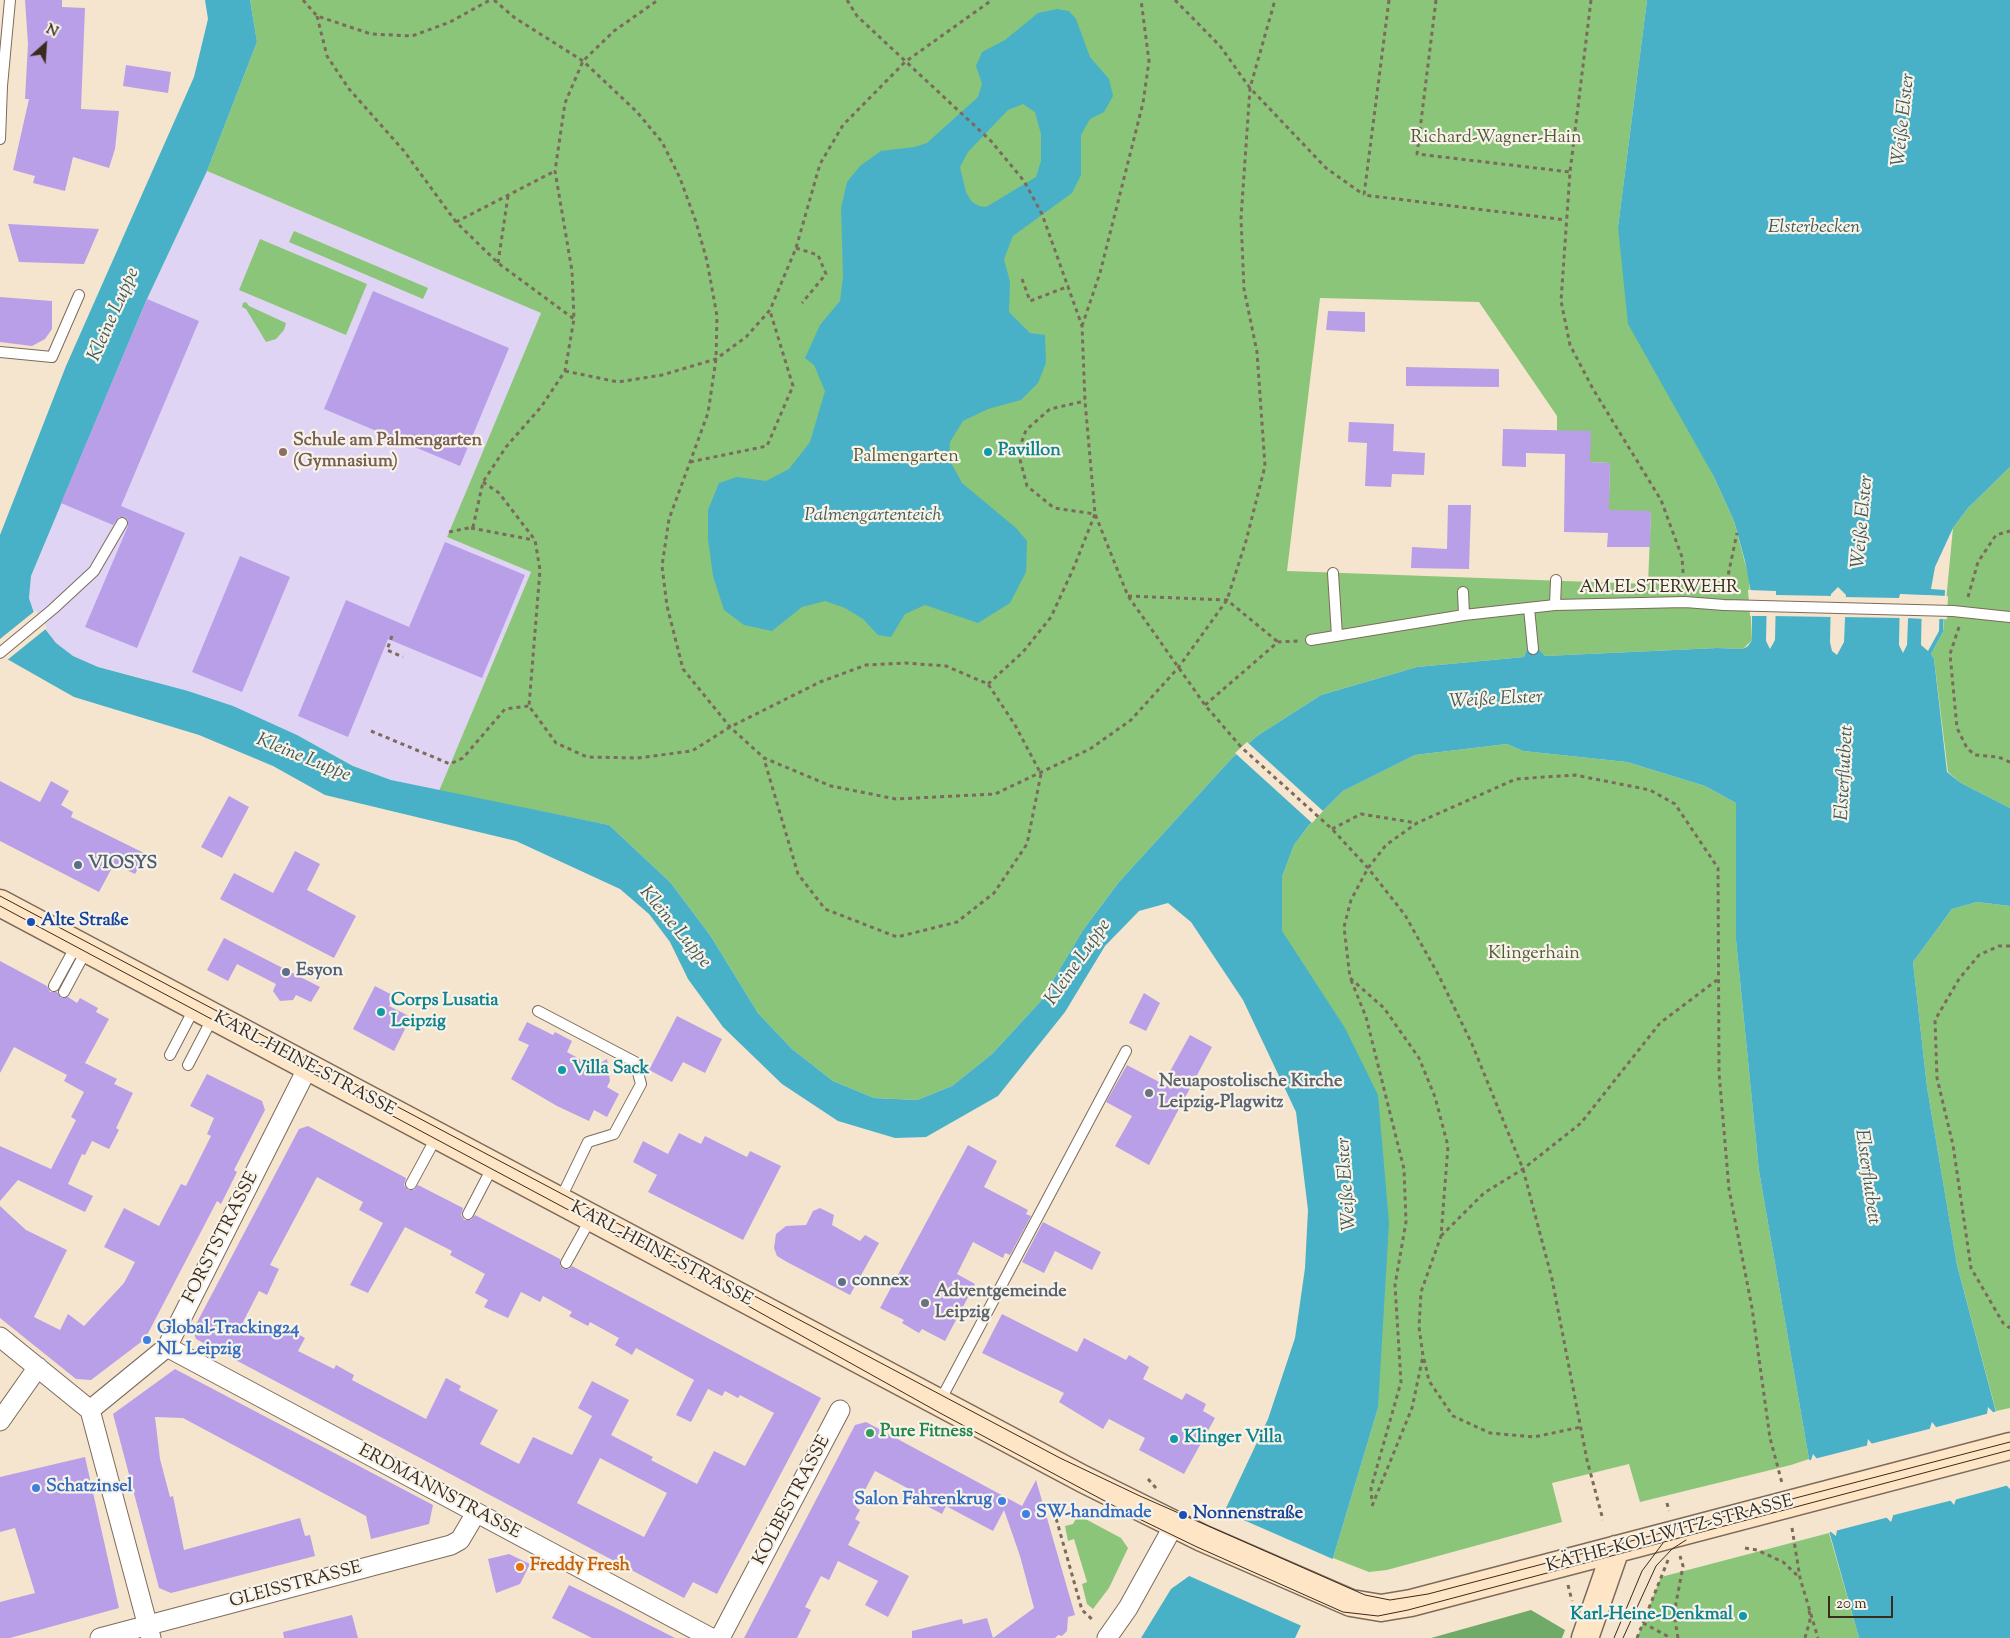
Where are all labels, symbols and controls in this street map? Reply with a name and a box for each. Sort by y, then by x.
north arrow [20,20,70,70]
text: N [42,20,61,43]
water label: Weiße Elster [1889,72,1921,168]
park label: Richard-Wagner-Hain [1410,128,1582,150]
water label: Elsterbecken [1768,218,1860,240]
water label: Kleine Luppe [84,265,146,365]
place label: Schule am Palmengarten (Gymnasium) [293,431,482,474]
place label: Pavillon [998,441,1061,463]
marker: Schule am Palmengarten (Gymnasium) [277,446,289,458]
marker: Pavillon [982,446,994,458]
park label: Palmengarten [853,447,959,469]
water label: Weiße Elster [1849,474,1879,570]
water label: Palmengartenteich [804,506,942,528]
street label: AM ELSTERWEHR [1579,578,1739,600]
water label: Weiße Elster [1449,687,1543,715]
water label: Elsterflutbett [1832,725,1860,821]
water label: Kleine Luppe [252,730,354,788]
place label: VIOSYS [88,854,157,876]
marker: VIOSYS [72,859,84,871]
water label: Kleine Luppe [633,882,715,974]
place label: Alte Straße [41,911,129,933]
marker: Alte Straße [25,916,37,928]
water label: Kleine Luppe [1041,916,1117,1010]
park label: Klingerhain [1488,944,1580,966]
place label: Esyon [296,961,343,983]
marker: Esyon [280,966,292,978]
place label: Corps Lusatia Leipzig [391,991,498,1034]
marker: Corps Lusatia Leipzig [375,1006,387,1018]
street label: KARL-HEINE-STRASSE [209,1008,399,1122]
place label: Villa Sack [572,1059,649,1081]
marker: Villa Sack [556,1064,568,1076]
place label: Neuapostolische Kirche Leipzig-Plagwitz [1159,1072,1342,1114]
marker: Neuapostolische Kirche Leipzig-Plagwitz [1143,1087,1155,1099]
water label: Elsterflutbett [1848,1128,1884,1226]
water label: Weiße Elster [1333,1137,1363,1231]
street label: FORSTSTRASSE [180,1169,264,1307]
street label: KARL-HEINE-STRASSE [566,1198,756,1312]
place label: connex [852,1271,909,1293]
marker: connex [836,1276,848,1288]
place label: Adventgemeinde Leipzig [935,1282,1067,1325]
marker: Adventgemeinde Leipzig [919,1297,931,1309]
place label: Global-Tracking24 NL Leipzig [157,1319,299,1362]
marker: Global-Tracking24 NL Leipzig [141,1334,153,1346]
place label: Pure Fitness [880,1422,973,1444]
marker: Pure Fitness [864,1427,876,1439]
place label: Klinger Villa [1184,1428,1282,1450]
street label: KOLBESTRASSE [750,1433,836,1569]
marker: Klinger Villa [1168,1433,1180,1445]
street label: ERDMANNSTRASSE [354,1441,524,1545]
place label: Schatzinsel [46,1477,133,1499]
marker: Schatzinsel [30,1482,42,1494]
place label: Salon Fahrenkrug [854,1490,992,1512]
street label: KÄTHE-KOLLWITZ-STRASSE [1544,1492,1796,1578]
marker: Salon Fahrenkrug [996,1495,1008,1507]
place label: SW-handmade [1036,1503,1152,1525]
place label: Nonnenstraße [1193,1504,1303,1526]
marker: SW-handmade [1020,1508,1032,1520]
marker: Nonnenstraße [1177,1509,1189,1521]
place label: Freddy Fresh [530,1556,630,1578]
street label: GLEISSTRASSE [227,1558,365,1614]
marker: Freddy Fresh [514,1561,526,1573]
scale bar [1830,1586,1895,1618]
text: 20 m [1836,1594,1867,1615]
place label: Karl-Heine-Denkmal [1570,1605,1733,1627]
marker: Karl-Heine-Denkmal [1737,1610,1749,1622]

